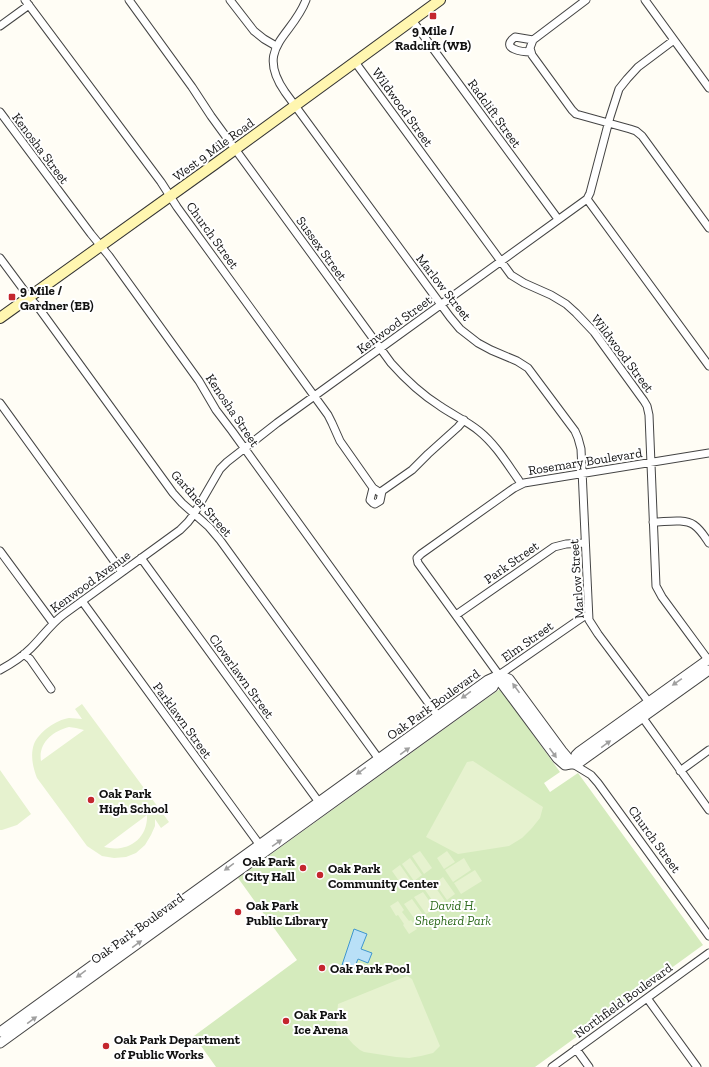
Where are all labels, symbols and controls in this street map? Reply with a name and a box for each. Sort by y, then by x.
marker: 9 Mile / Radclift (WB) [428,11,438,21]
place label: 9 Mile / Radclift (WB) [395,23,471,53]
street label: Wildwood Street [369,65,436,150]
street label: Radclift Street [465,76,524,150]
street label: Kenosha Street [9,110,72,187]
street label: West 9 Mile Road [170,115,257,184]
street label: Church Street [183,199,242,272]
street label: Sussex Street [293,213,350,283]
street label: Marlow Street [413,251,474,324]
place label: 9 Mile / Gardner (EB) [20,283,94,313]
marker: 9 Mile / Gardner (EB) [7,292,17,302]
street label: Kenwood Street [354,292,435,357]
street label: Wildwood Street [588,311,657,395]
street label: Kenosha Street [203,371,263,450]
street label: Rosemary Boulevard [527,445,643,478]
street label: Gardner Street [168,467,235,540]
street label: Park Street [481,538,542,587]
street label: Marlow Street [566,538,587,619]
street label: Kenwood Avenue [47,547,133,616]
street label: Elm Street [499,618,556,665]
street label: Cloverlawn Street [206,631,277,721]
street label: Oak Park Boulevard [384,666,483,743]
one-way arrow [672,678,682,686]
street label: Parklawn Street [150,680,215,761]
one-way arrow [512,682,520,693]
one-way arrow [461,691,472,699]
one-way arrow [600,740,611,748]
one-way arrow [399,746,410,755]
one-way arrow [549,747,557,758]
one-way arrow [356,767,366,775]
place label: Oak Park High School [99,786,169,816]
marker: Oak Park High School [86,795,96,805]
street label: Church Street [625,803,684,876]
one-way arrow [271,839,282,847]
place label: Oak Park City Hall [242,854,295,884]
place label: Oak Park Community Center [328,861,439,891]
one-way arrow [224,863,234,871]
marker: Oak Park City Hall [298,863,308,873]
marker: Oak Park Community Center [315,870,325,880]
street label: Oak Park Boulevard [88,890,187,967]
place label: Oak Park Public Library [246,898,328,928]
park label: David H. Shepherd Park [415,898,491,928]
marker: Oak Park Public Library [233,907,243,917]
one-way arrow [132,940,142,948]
street label: Northfield Boulevard [571,960,675,1041]
place label: Oak Park Pool [330,961,410,976]
marker: Oak Park Pool [317,963,327,973]
one-way arrow [75,970,86,978]
place label: Oak Park Ice Arena [294,1007,348,1037]
one-way arrow [26,1016,37,1024]
marker: Oak Park Ice Arena [281,1016,291,1026]
place label: Oak Park Department of Public Works [114,1032,241,1062]
marker: Oak Park Department of Public Works [101,1041,111,1051]

